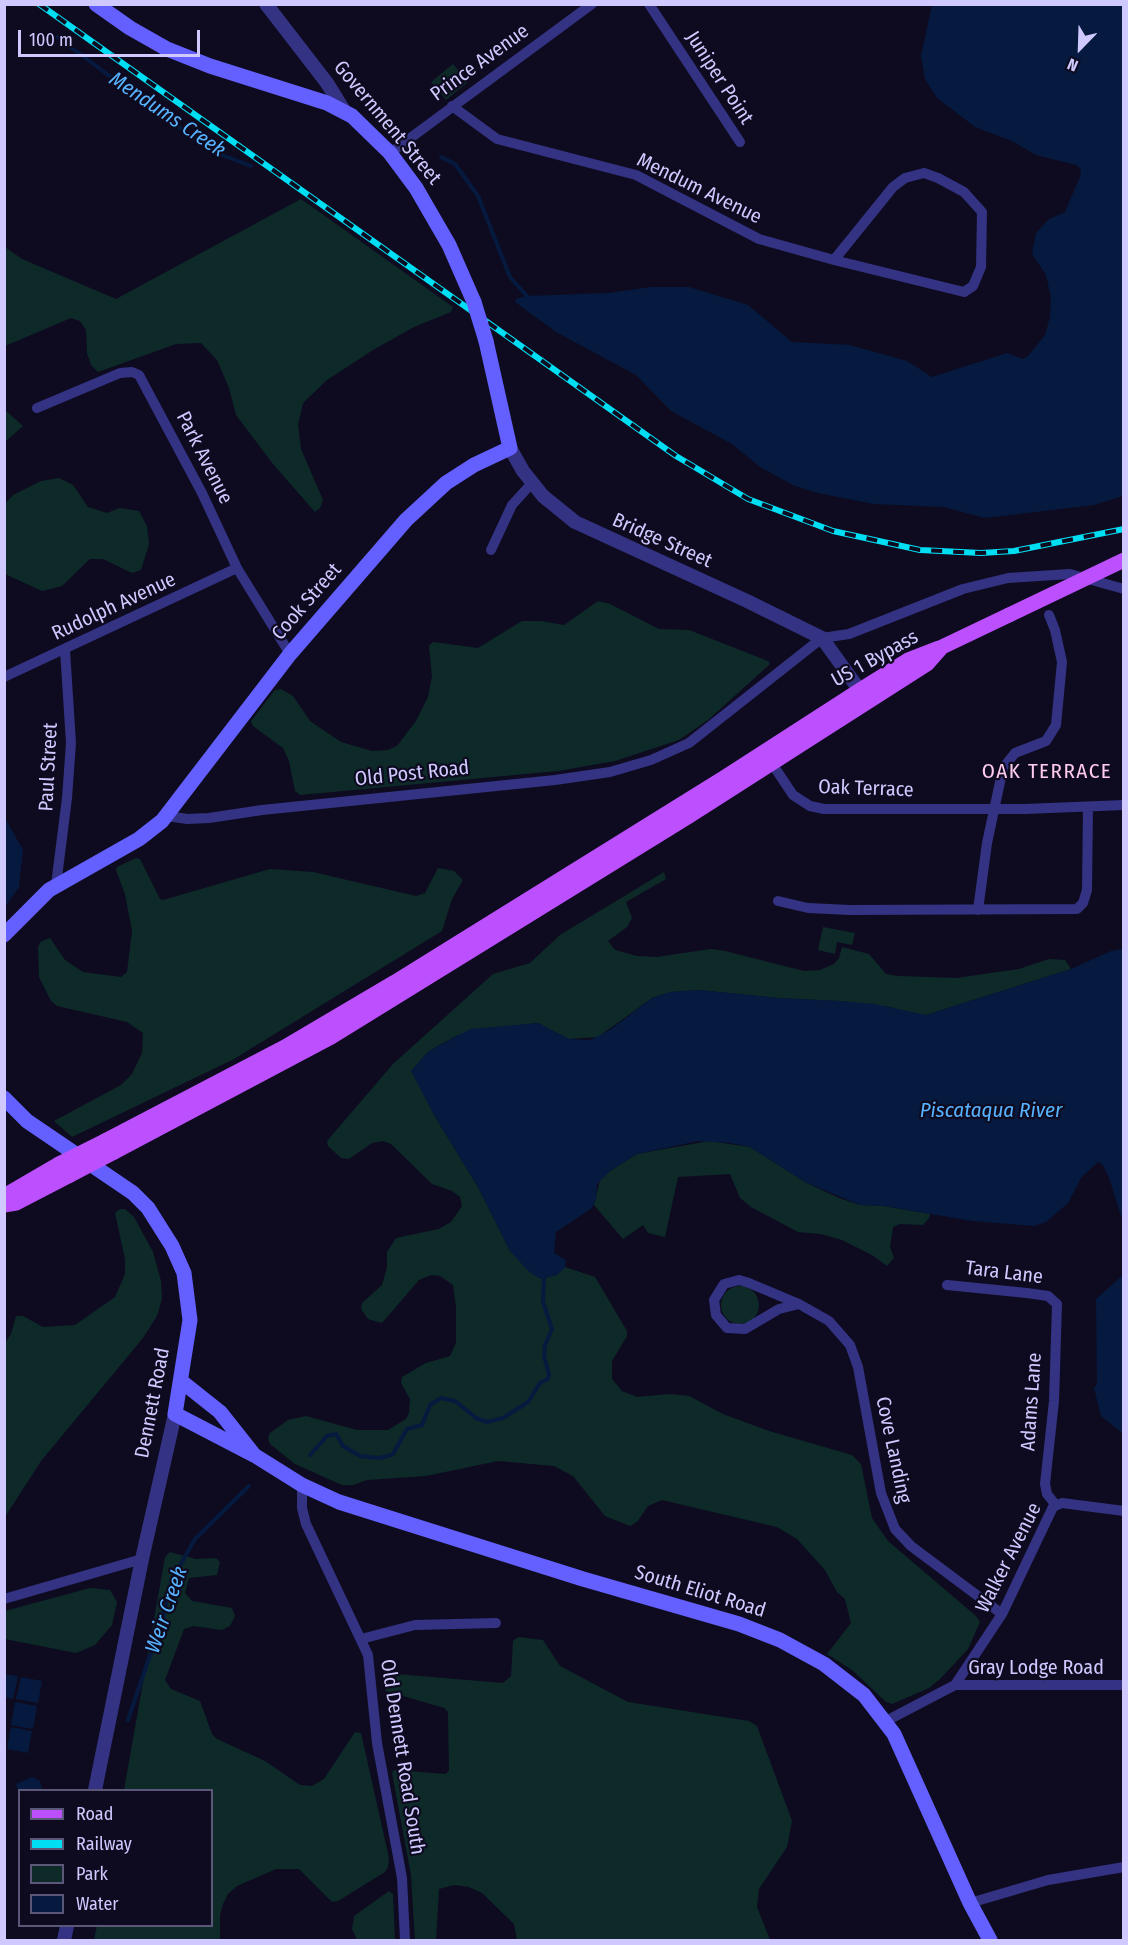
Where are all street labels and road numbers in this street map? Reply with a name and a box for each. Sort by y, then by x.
street label: Prince Avenue [426,19,534,107]
street label: Juniper Point [680,27,758,129]
street label: Government Street [328,56,446,190]
street label: Mendum Avenue [633,148,765,230]
street label: Park Avenue [171,408,237,508]
street label: Bridge Street [608,508,716,574]
street label: Cook Street [267,559,347,645]
street label: Rudolph Avenue [48,568,180,646]
street label: US 1 Bypass [827,625,923,693]
street label: Paul Street [35,722,63,812]
street label: Old Post Road [354,756,470,792]
street label: Oak Terrace [818,775,914,803]
street label: Tara Lane [964,1256,1044,1290]
street label: Dennett Road [131,1346,175,1460]
street label: Adams Lane [1017,1352,1047,1452]
street label: Cove Landing [870,1395,916,1505]
street label: Walker Avenue [971,1499,1047,1617]
street label: South Eliot Road [632,1561,768,1623]
street label: Gray Lodge Road [968,1656,1104,1680]
street label: Old Dennett Road South [375,1658,429,1856]

